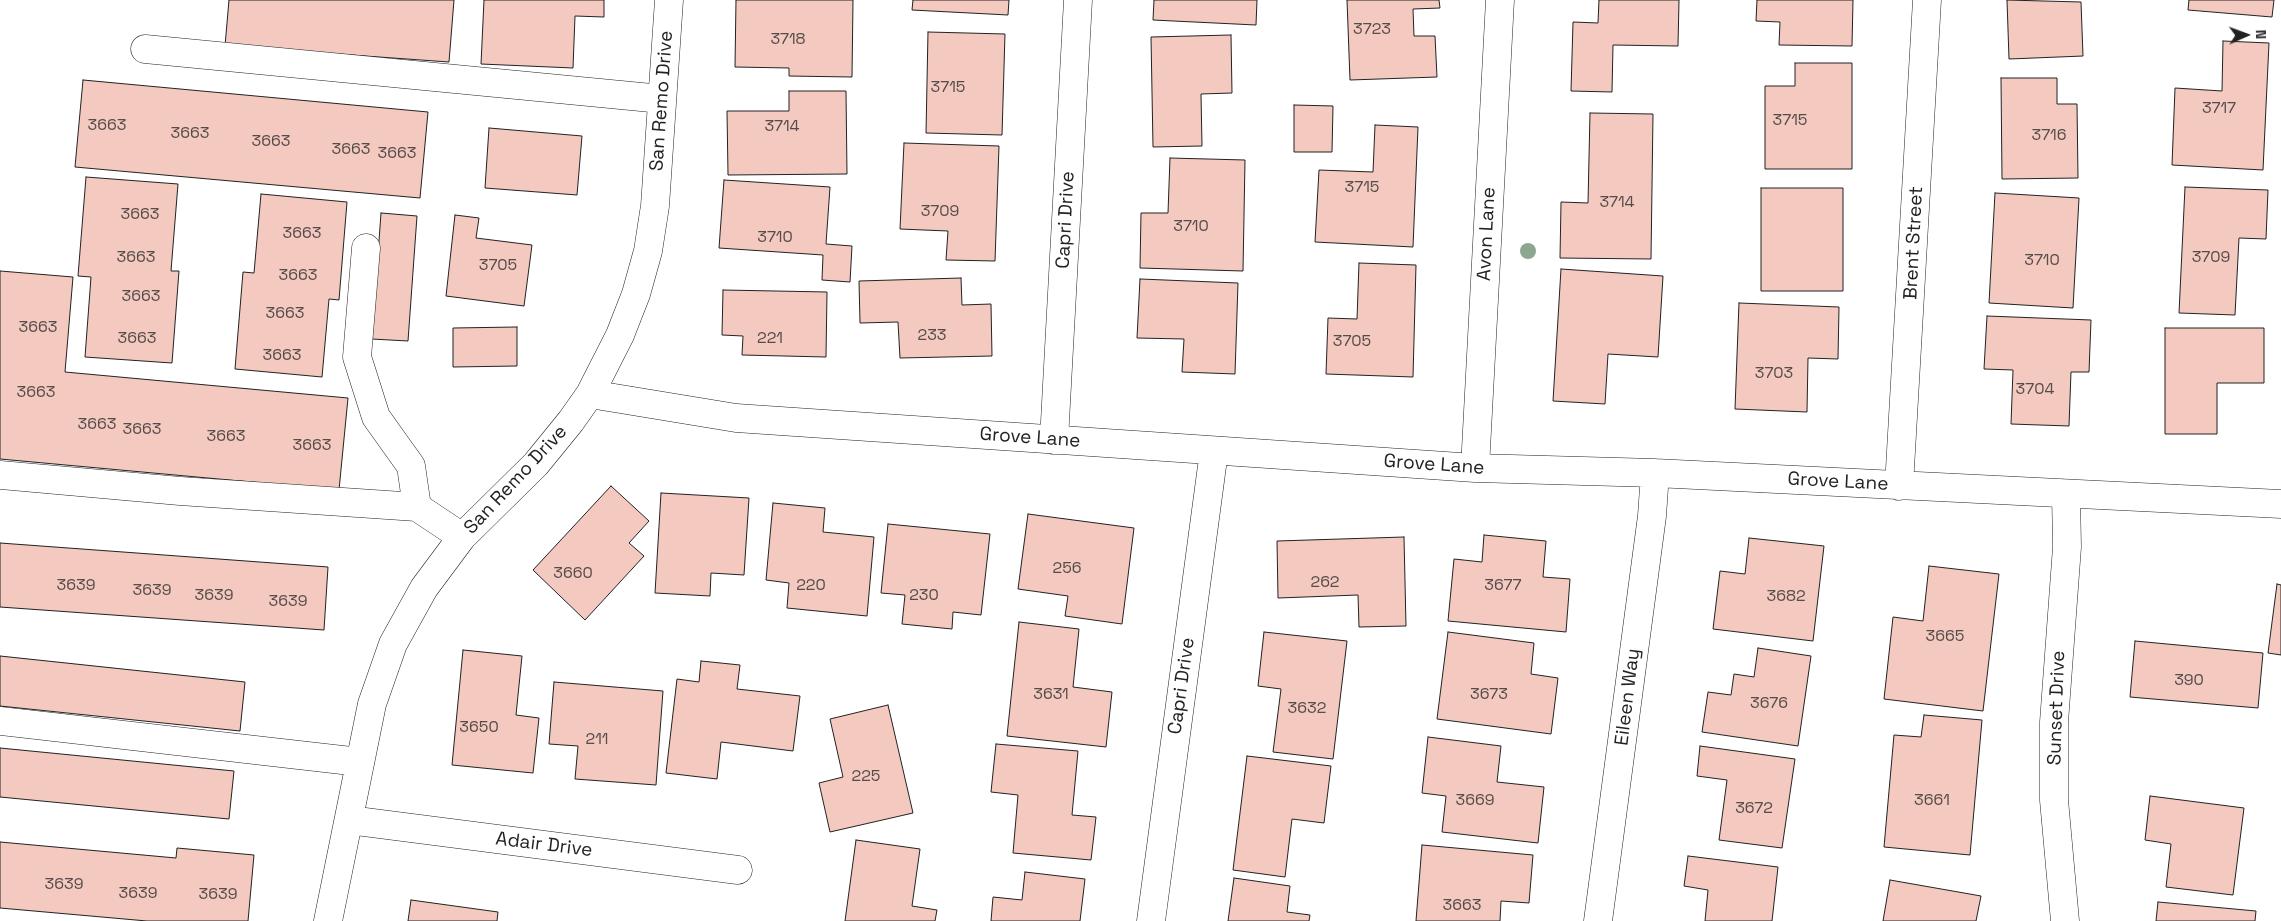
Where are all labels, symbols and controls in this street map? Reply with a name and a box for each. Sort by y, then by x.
north arrow [2221,10,2271,60]
house number: 3723 [1353,20,1391,40]
text: N [2252,29,2270,39]
street label: San Remo Drive [646,30,678,172]
house number: 3718 [770,30,806,50]
house number: 3715 [931,78,965,98]
house number: 3717 [2202,99,2236,119]
house number: 3715 [1773,111,1807,131]
house number: 3663 [88,116,126,136]
house number: 3714 [764,117,800,137]
house number: 3663 [171,124,209,144]
house number: 3716 [2031,126,2067,146]
house number: 3663 [252,132,290,152]
house number: 3663 [332,140,370,160]
house number: 3663 [378,144,416,164]
street label: Capri Drive [1052,171,1080,269]
house number: 3715 [1345,178,1379,198]
street label: Avon Lane [1473,186,1501,282]
street label: Brent Street [1900,186,1928,300]
house number: 3714 [1599,193,1635,213]
house number: 3709 [921,202,959,222]
house number: 3663 [121,205,159,225]
house number: 3710 [1173,217,1209,237]
house number: 3663 [283,224,321,244]
house number: 3710 [757,228,793,248]
house number: 3663 [117,248,155,268]
house number: 3709 [2192,248,2230,268]
house number: 3710 [2024,251,2060,271]
house number: 3705 [479,256,517,276]
house number: 3663 [279,266,317,286]
house number: 3663 [122,287,160,307]
house number: 3663 [266,304,304,324]
house number: 3663 [19,318,57,338]
house number: 233 [918,326,946,346]
house number: 3663 [118,329,156,349]
house number: 221 [757,329,783,349]
house number: 3705 [1333,332,1371,352]
house number: 3663 [263,346,301,366]
house number: 3703 [1755,364,1793,384]
house number: 3704 [2016,380,2054,400]
house number: 3663 [17,383,55,403]
house number: 3663 [78,415,116,435]
house number: 3663 [123,420,161,440]
street label: San Remo Drive [460,421,572,539]
street label: Grove Lane [979,423,1081,453]
house number: 3663 [207,427,245,447]
house number: 3663 [293,436,331,456]
street label: Grove Lane [1383,450,1485,480]
street label: Grove Lane [1787,468,1889,496]
house number: 256 [1052,559,1082,579]
house number: 3660 [553,564,593,584]
house number: 262 [1310,573,1340,593]
house number: 3639 [57,576,95,596]
house number: 220 [796,576,826,596]
house number: 3677 [1484,576,1522,596]
house number: 3639 [133,581,171,601]
house number: 3639 [195,586,233,606]
house number: 230 [909,586,939,606]
house number: 3682 [1766,587,1806,607]
house number: 3639 [269,592,307,612]
house number: 3665 [1926,627,1964,647]
street label: Capri Drive [1164,636,1200,736]
street label: Eileen Way [1611,647,1645,747]
street label: Sunset Drive [2044,650,2070,766]
house number: 390 [2174,671,2204,691]
house number: 3631 [1033,685,1069,705]
house number: 3673 [1470,685,1508,705]
house number: 3676 [1750,694,1788,714]
house number: 3632 [1288,699,1326,719]
house number: 3650 [459,718,499,738]
house number: 211 [585,730,609,750]
house number: 225 [852,767,880,787]
house number: 3669 [1455,791,1495,811]
house number: 3661 [1914,791,1950,811]
house number: 3672 [1735,799,1773,819]
street label: Adair Drive [494,828,594,862]
house number: 3639 [45,875,83,895]
house number: 3639 [119,884,157,904]
house number: 3639 [199,885,237,905]
house number: 3663 [1443,896,1481,916]

